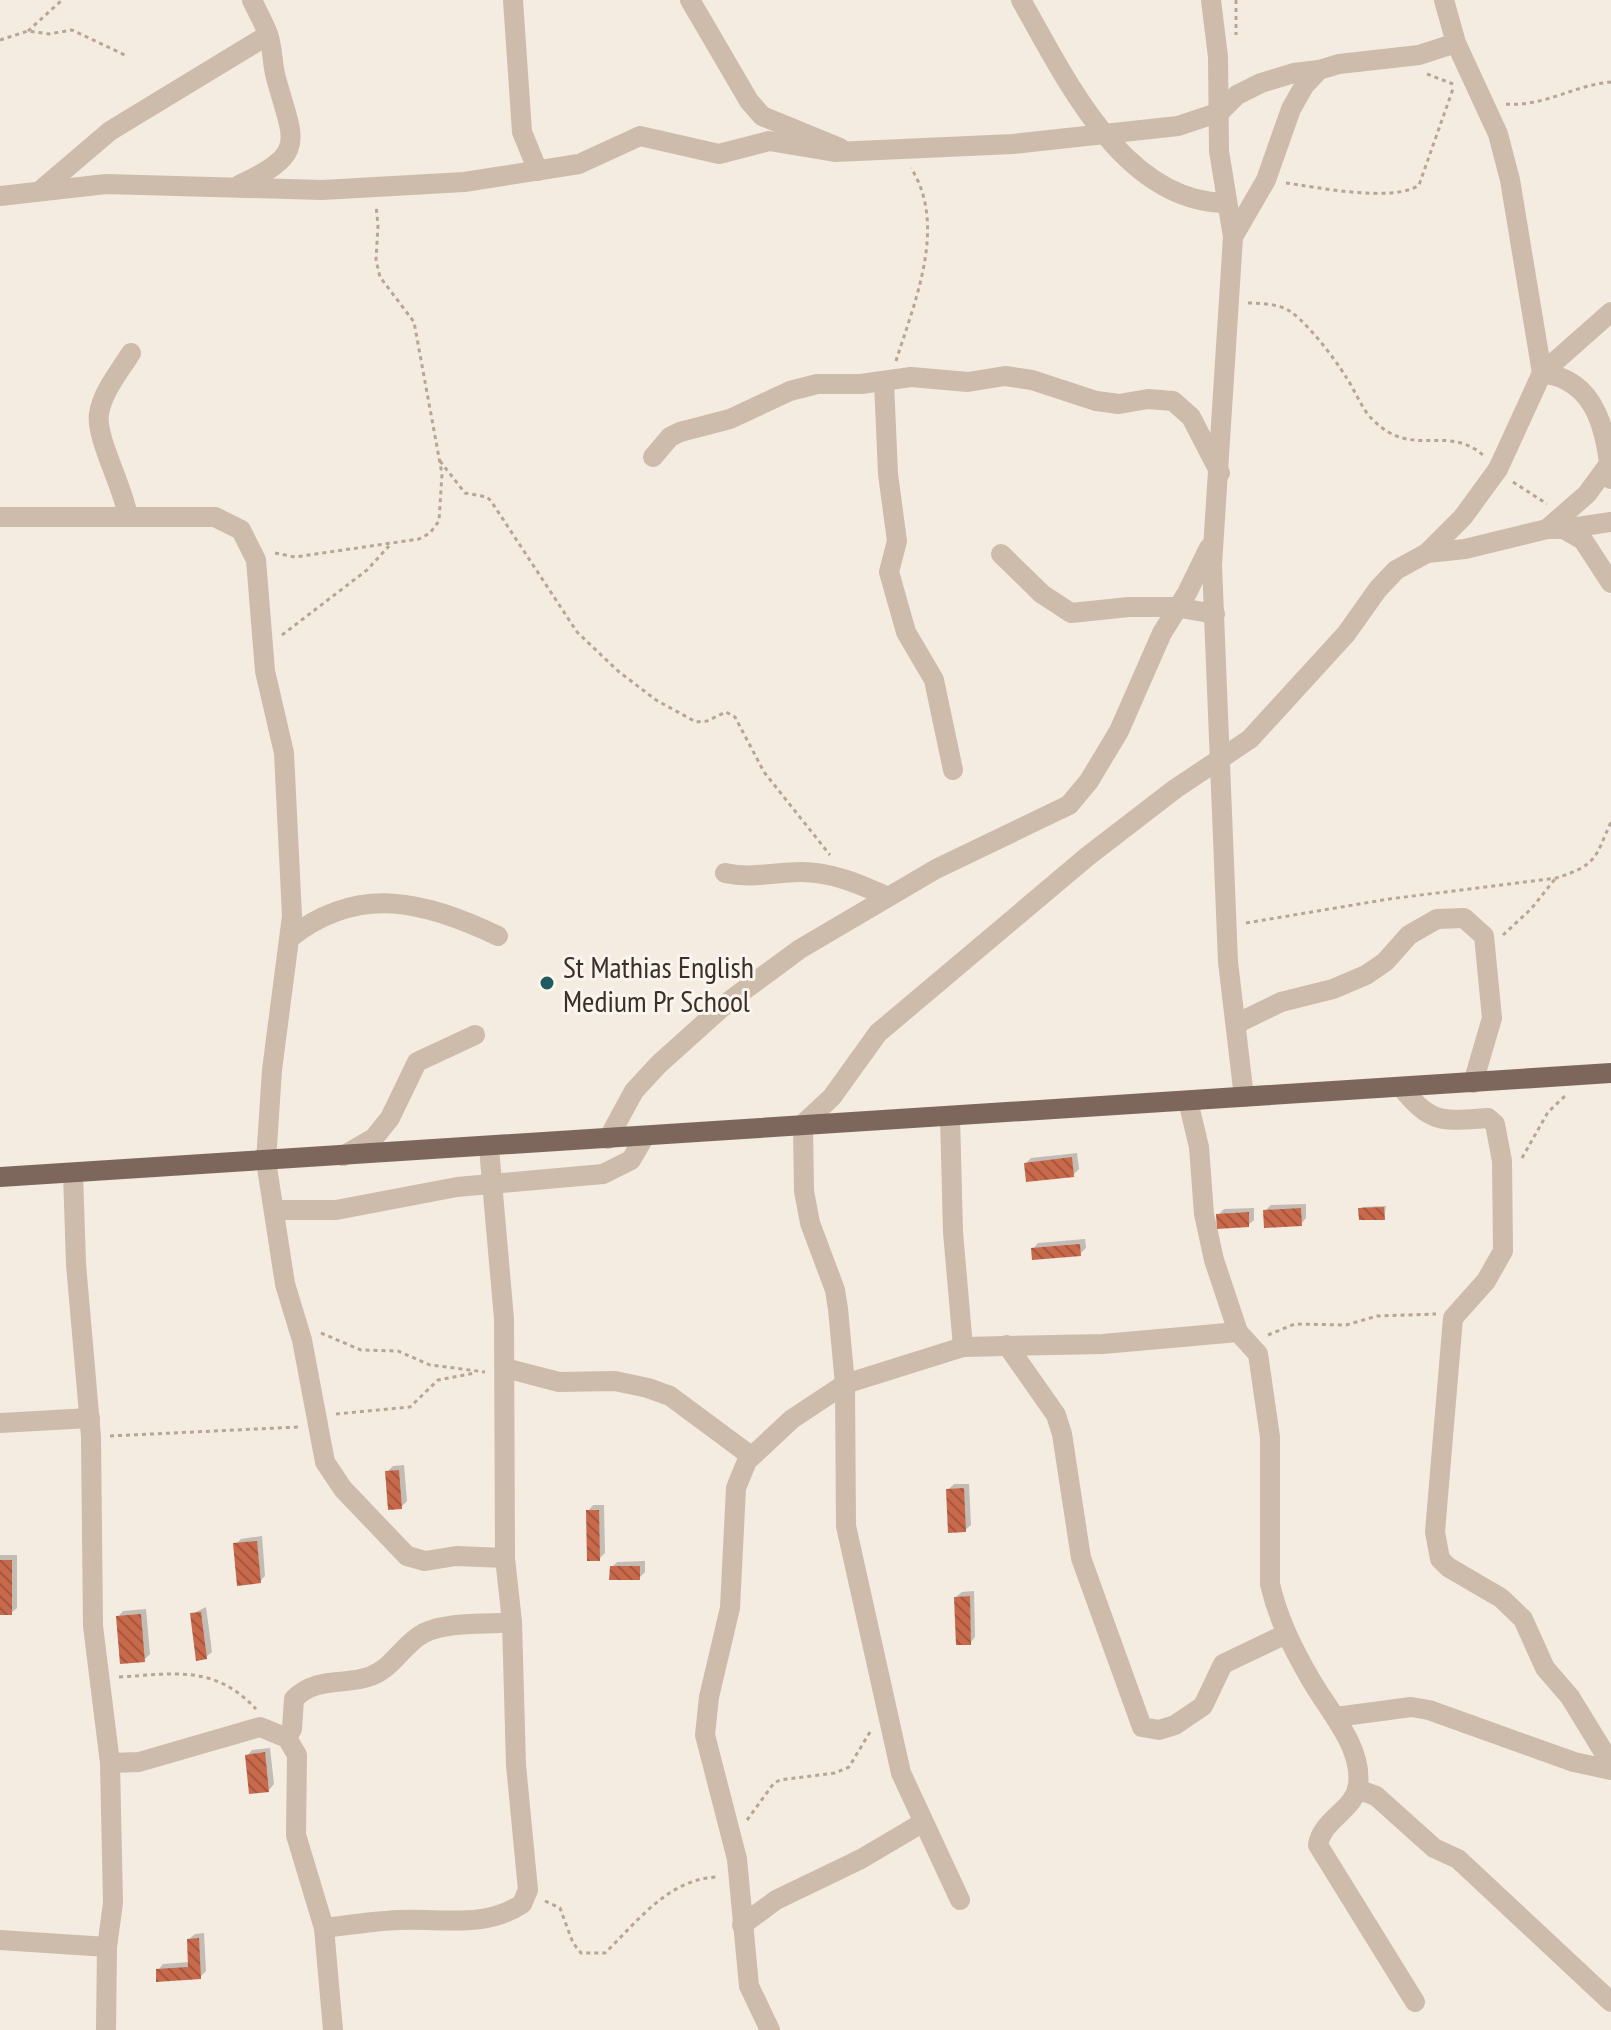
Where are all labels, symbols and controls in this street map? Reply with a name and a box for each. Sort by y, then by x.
place label: St Mathias English Medium Pr School [563,947,754,1020]
marker: St Mathias English Medium Pr School [538,974,556,992]

